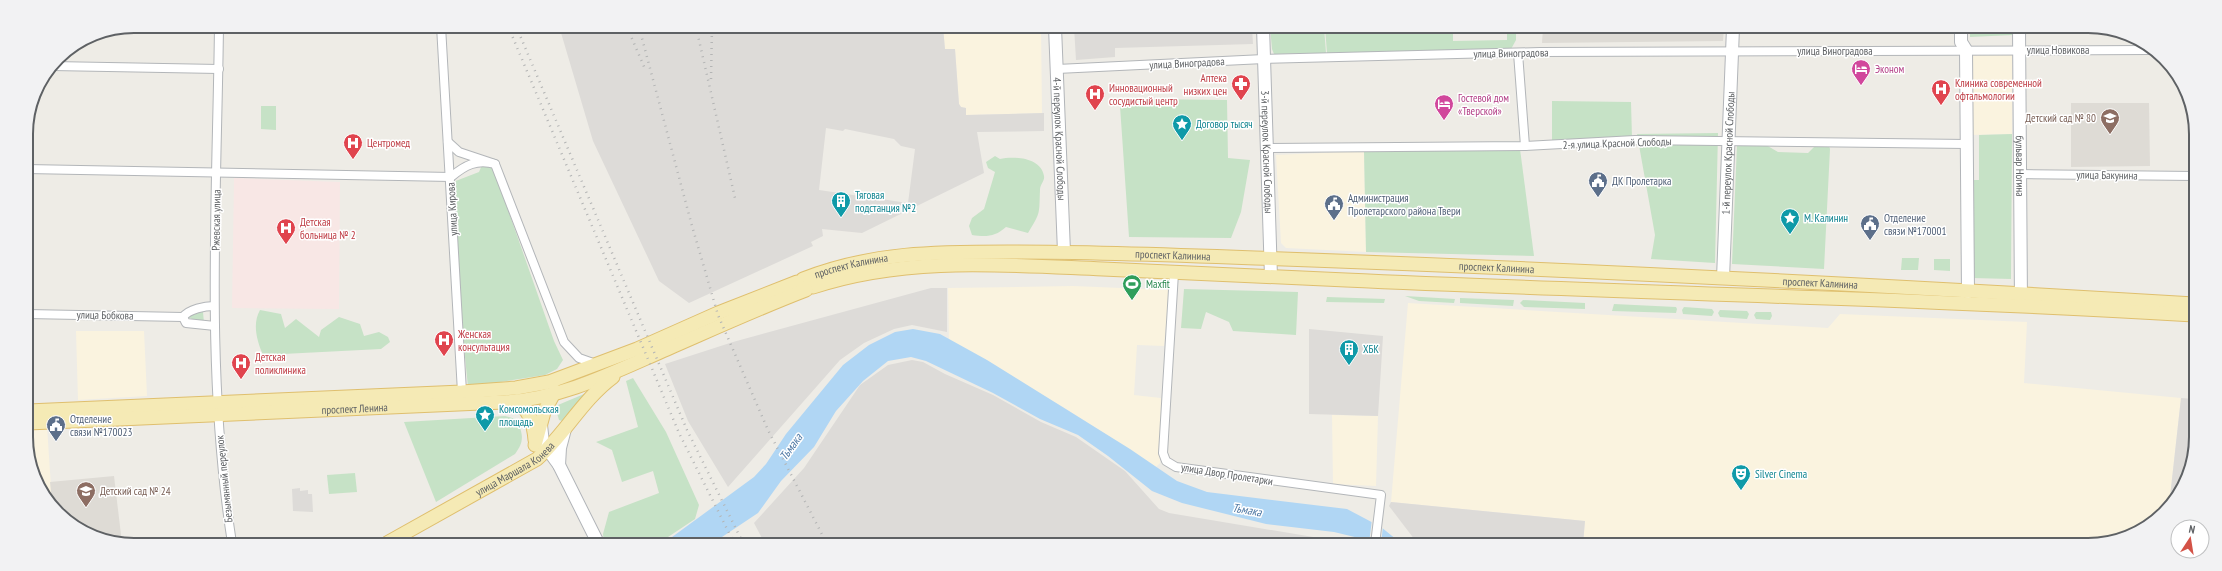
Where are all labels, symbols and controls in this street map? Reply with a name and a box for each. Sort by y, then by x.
street label: улица Новикова [2027,43,2089,57]
street label: улица Виноградова [1797,44,1873,58]
street label: улица Виноградова [1473,45,1549,61]
street label: улица Виноградова [1149,54,1225,72]
hotel icon: Эконом [1850,58,1872,86]
place label: Эконом [1875,62,1905,76]
place label: Аптека низких цен [1184,71,1227,98]
pharmacy icon: Аптека низких цен [1230,73,1252,101]
place label: Клиника современной офтальмологии [1955,76,2042,103]
street label: 4-й переулок Красной Слободы [1050,77,1069,201]
hospital icon: Клиника современной офтальмологии [1930,78,1952,106]
place label: Инновационный сосудистый центр [1109,81,1178,108]
hospital icon: Инновационный сосудистый центр [1084,83,1106,111]
street label: 3-й переулок Красной Слободы [1258,90,1276,214]
place label: Гостевой дом «Тверской» [1458,91,1509,118]
street label: 1-й переулок Красной Слободы [1719,91,1737,215]
hotel icon: Гостевой дом «Тверской» [1433,93,1455,121]
school or university icon: Детский сад № 80 [2099,107,2121,135]
place label: Детский сад № 80 [2025,111,2096,125]
place icon: Договор тысяч [1171,113,1193,141]
place label: Договор тысяч [1196,117,1253,131]
hospital icon: Центромед [342,132,364,160]
street label: 2-я улица Красной Слободы [1562,134,1672,152]
street label: бульвар Ногина [2013,135,2027,197]
place label: Центромед [367,136,410,150]
street label: улица Бакунина [2076,167,2138,183]
public building icon: ДК Пролетарка [1587,170,1609,198]
place label: ДК Пролетарка [1612,174,1671,188]
street label: улица Кирова [444,182,460,236]
place label: Тяговая подстанция №2 [855,188,916,215]
street label: Ржевская улица [208,189,224,251]
building icon: Тяговая подстанция №2 [830,190,852,218]
place label: Администрация Пролетарского района Твери [1348,191,1461,218]
public building icon: Администрация Пролетарского района Твери [1323,193,1345,221]
place icon: М. Калинин [1779,207,1801,235]
place label: М. Калинин [1804,211,1848,225]
place label: Отделение связи №170001 [1884,211,1946,238]
public building icon: Отделение связи №170001 [1859,213,1881,241]
place label: Детская больница № 2 [300,215,356,242]
hospital icon: Детская больница № 2 [275,217,297,245]
street label: проспект Калинина [1135,247,1211,263]
street label: проспект Калинина [812,250,889,281]
street label: проспект Калинина [1459,259,1535,276]
sports icon: Maxfit [1121,273,1143,301]
street label: проспект Калинина [1782,274,1858,292]
place label: Maxfit [1146,277,1170,291]
street label: улица Бобкова [76,308,134,322]
place label: Женская консультация [457,327,510,354]
hospital icon: Женская консультация [433,329,455,357]
building icon: ХБК [1338,338,1360,366]
place label: ХБК [1363,342,1379,356]
place label: Детская поликлиника [255,350,306,377]
hospital icon: Детская поликлиника [230,352,252,380]
street label: проспект Ленина [321,400,388,417]
place label: Комсомольская площадь [499,402,559,429]
place icon: Комсомольская площадь [474,404,496,432]
place label: Отделение связи №170023 [70,412,132,439]
public building icon: Отделение связи №170023 [45,414,67,442]
water label: Тьмака [776,429,806,463]
street label: Безымянный переулок [212,434,236,523]
street label: улица Маршала Конева [473,439,557,499]
street label: улица Двор Пролетарки [1180,460,1274,488]
theatre icon: Silver Cinema [1730,463,1752,491]
place label: Silver Cinema [1755,467,1807,481]
school or university icon: Детский сад № 24 [75,480,97,508]
place label: Детский сад № 24 [100,484,171,498]
water label: Тьмака [1231,500,1264,520]
north arrow [2170,519,2210,559]
text: N [2188,522,2196,537]

